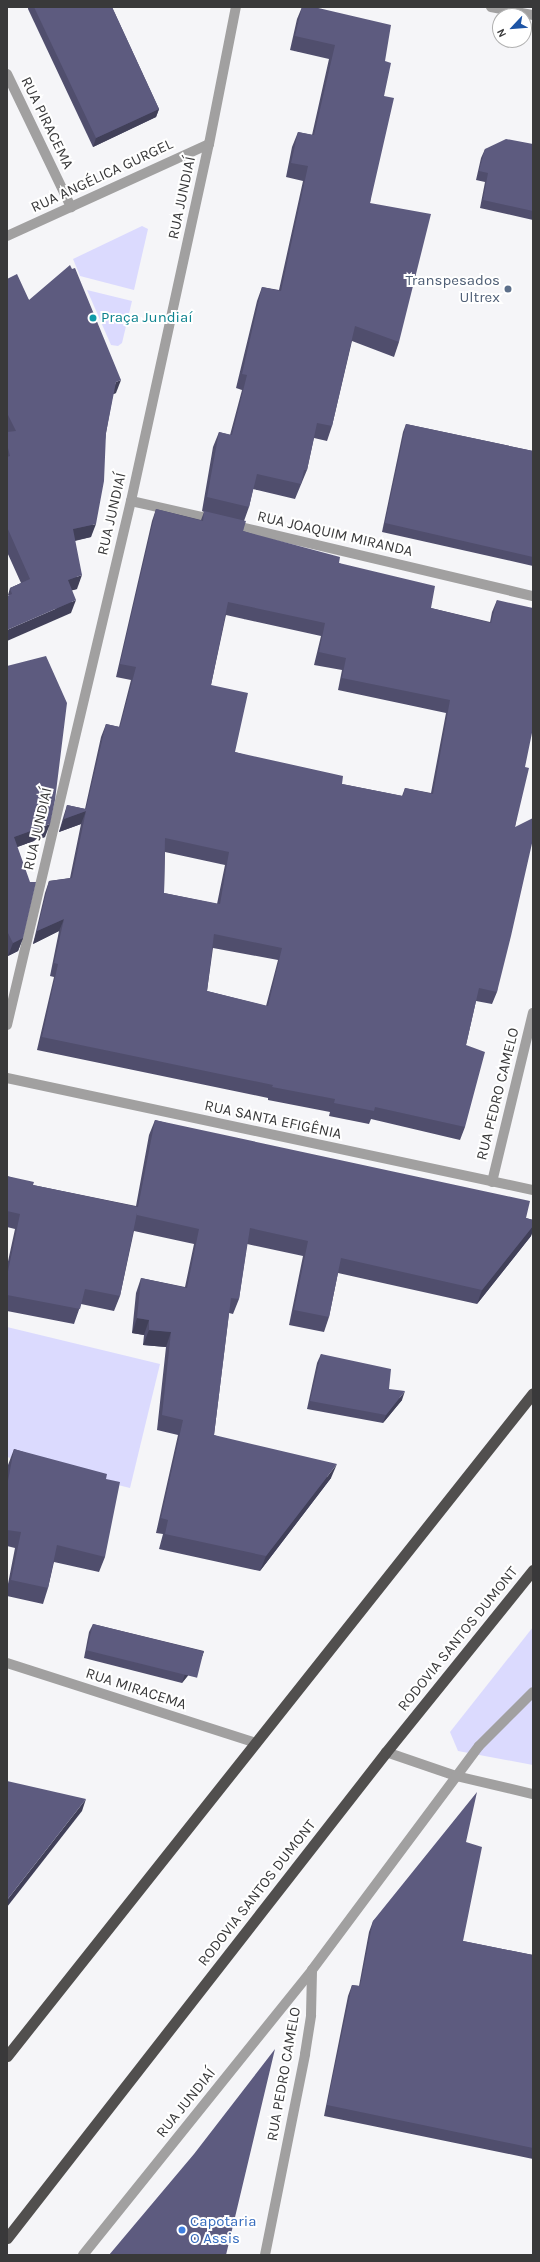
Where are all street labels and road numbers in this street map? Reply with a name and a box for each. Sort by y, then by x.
street label: RUA PIRACEMA [17,74,77,172]
street label: RUA ANGÉLICA GURGEL [28,135,176,217]
street label: RUA JUNDIAÍ [164,155,200,241]
street label: RUA JUNDIAÍ [94,471,130,557]
street label: RUA JOAQUIM MIRANDA [255,507,415,561]
street label: RUA JUNDIAÍ [20,786,56,872]
street label: RUA PEDRO CAMELO [473,1026,523,1162]
street label: RUA SANTA EFIGÊNIA [203,1097,343,1143]
street label: RODOVIA SANTOS DUMONT [394,1563,522,1715]
street label: RUA MIRACEMA [83,1664,189,1714]
street label: RODOVIA SANTOS DUMONT [194,1816,320,1970]
street label: RUA PEDRO CAMELO [263,2006,305,2142]
street label: RUA JUNDIAÍ [153,2065,219,2141]

